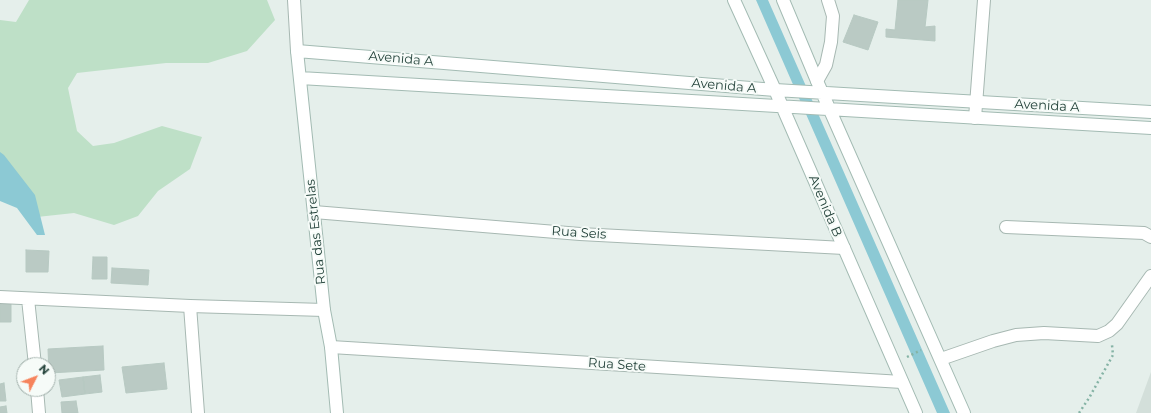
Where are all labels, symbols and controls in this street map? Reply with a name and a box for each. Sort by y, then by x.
street label: Avenida A [368,48,434,70]
street label: Avenida A [691,75,757,97]
street label: Avenida A [1014,97,1080,115]
street label: Avenida B [805,173,845,239]
street label: Rua das Estrelas [303,178,329,286]
street label: Rua Seis [551,223,607,243]
street label: Rua Sete [588,355,646,375]
north arrow [16,357,56,397]
text: N [36,362,52,378]

